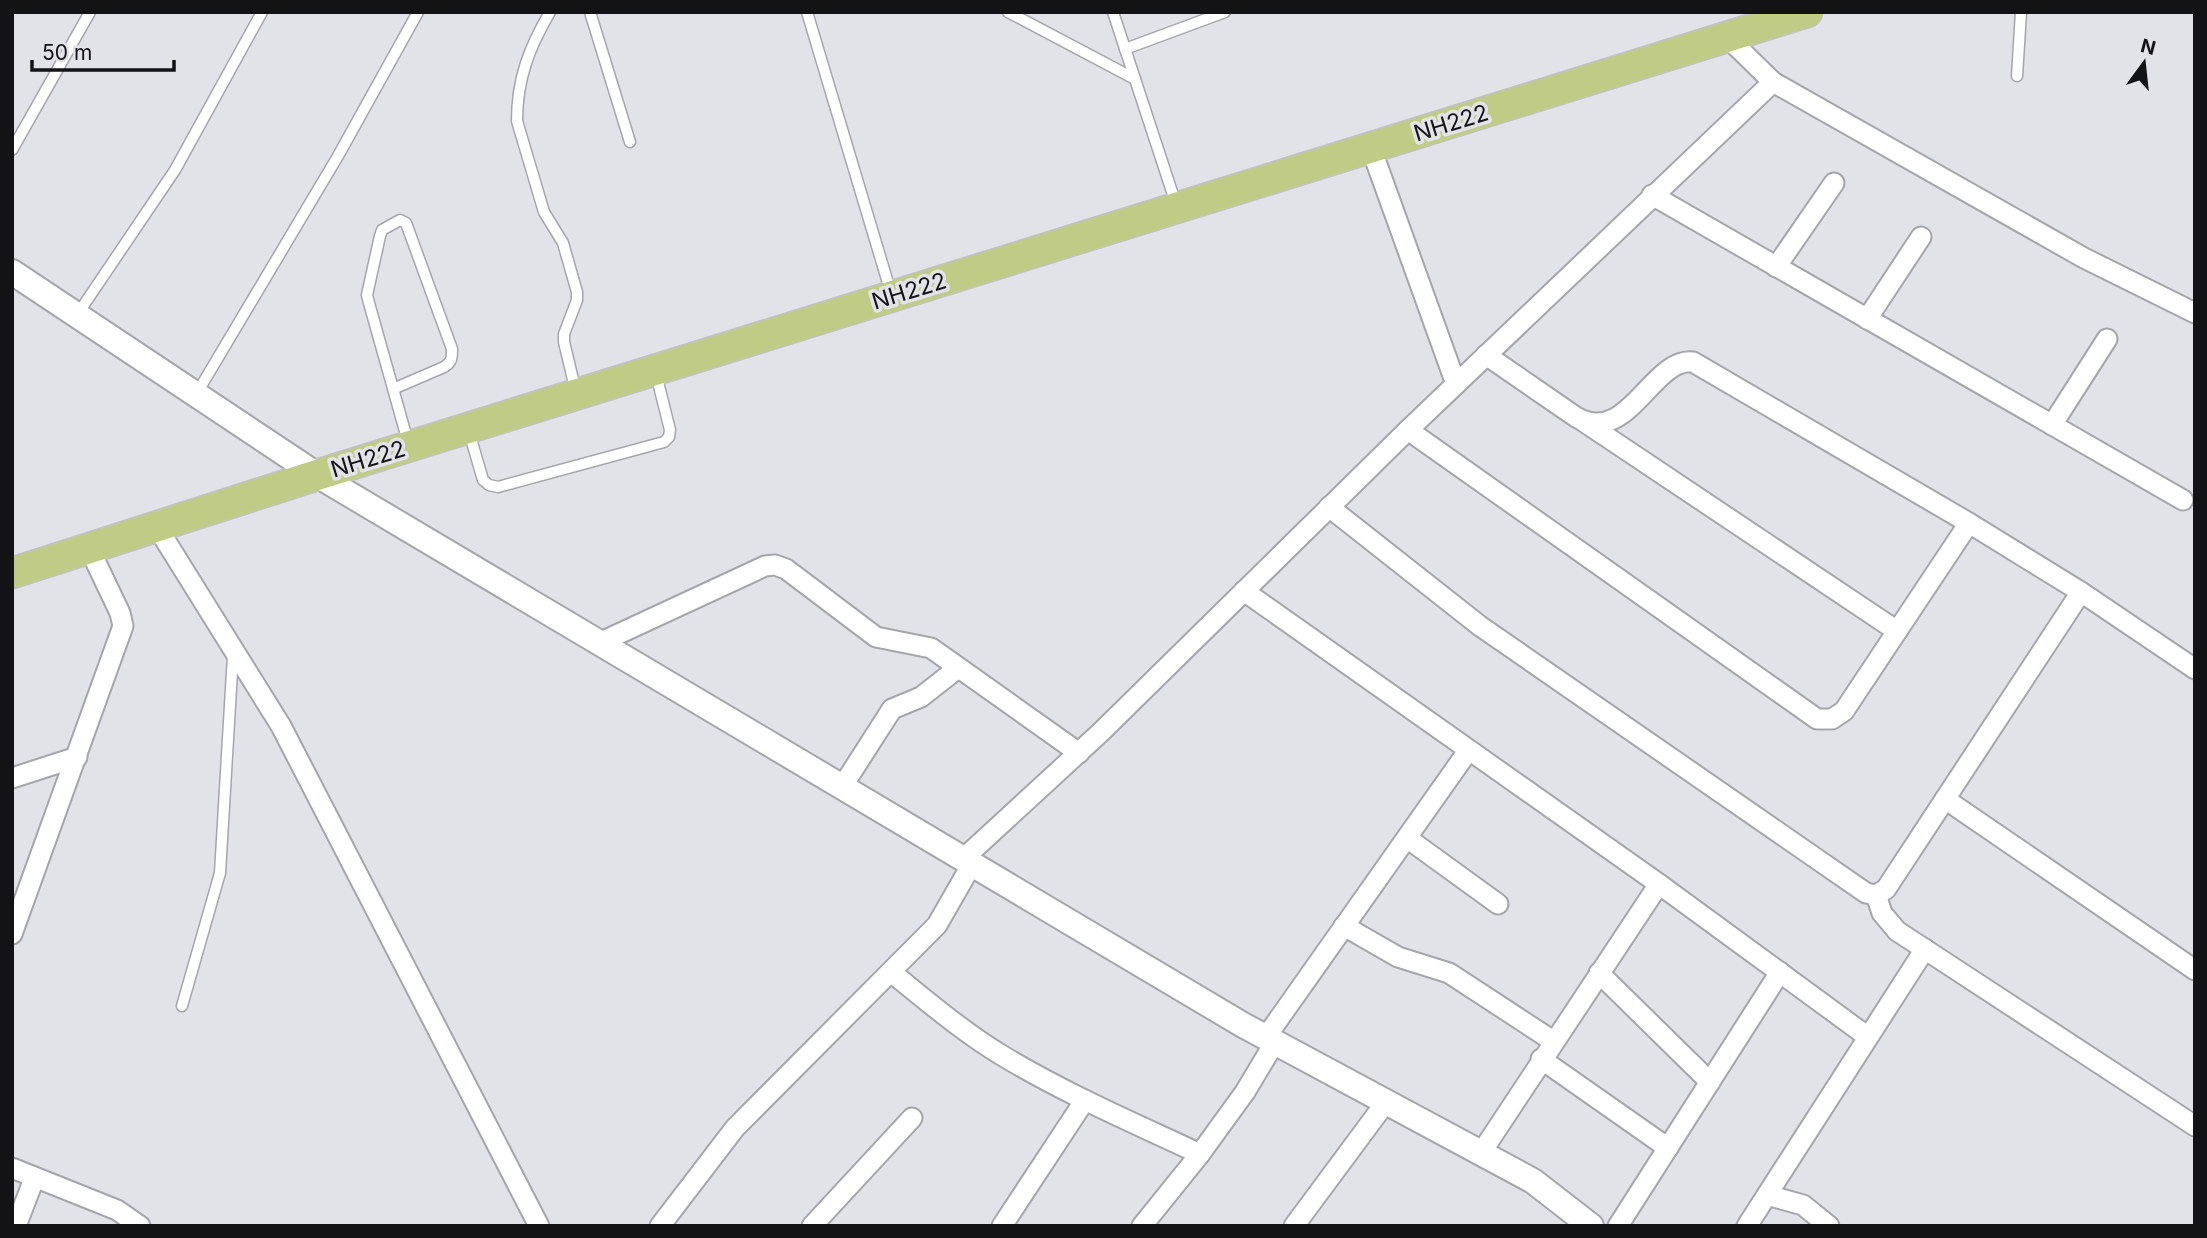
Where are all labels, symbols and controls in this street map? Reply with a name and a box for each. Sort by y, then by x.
scale bar [32,28,173,72]
north arrow [2109,28,2179,98]
text: N [2138,34,2158,60]
text: 50 m [42,40,92,65]
street label: NH222 [1410,98,1492,148]
street label: NH222 [868,266,950,316]
street label: NH222 [327,434,409,484]

